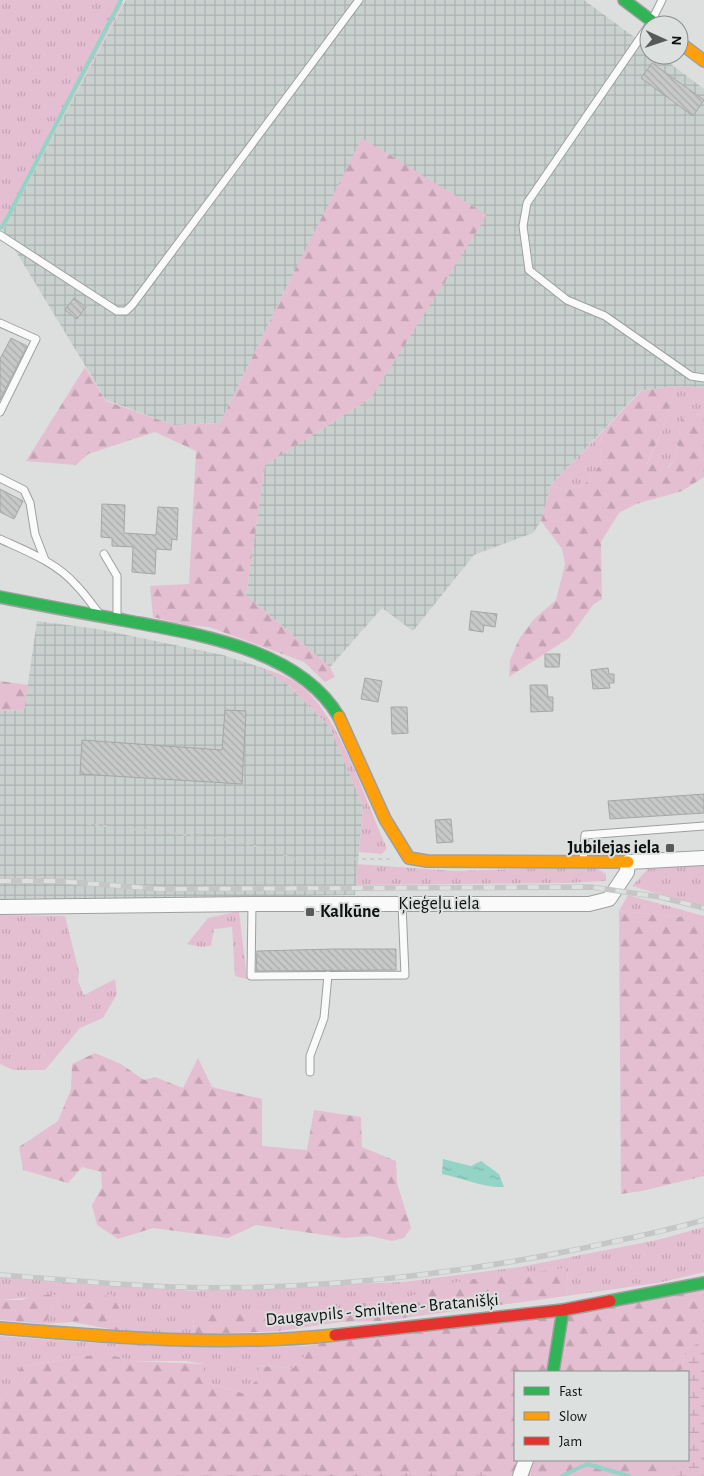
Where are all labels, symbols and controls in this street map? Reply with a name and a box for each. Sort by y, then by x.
north arrow [639,15,689,65]
text: N [669,35,683,46]
place label: Jubilejas iela [567,839,660,857]
marker: Jubilejas iela [664,842,676,854]
street label: Ķieģeļu iela [398,895,480,914]
place label: Kalkūne [320,903,380,921]
marker: Kalkūne [304,906,316,918]
street label: Daugavpils - Smiltene - Bratanišķi [265,1291,499,1330]
legend [514,1371,689,1461]
text: Fast [559,1384,583,1399]
text: Slow [559,1409,587,1424]
text: Jam [559,1434,582,1449]

